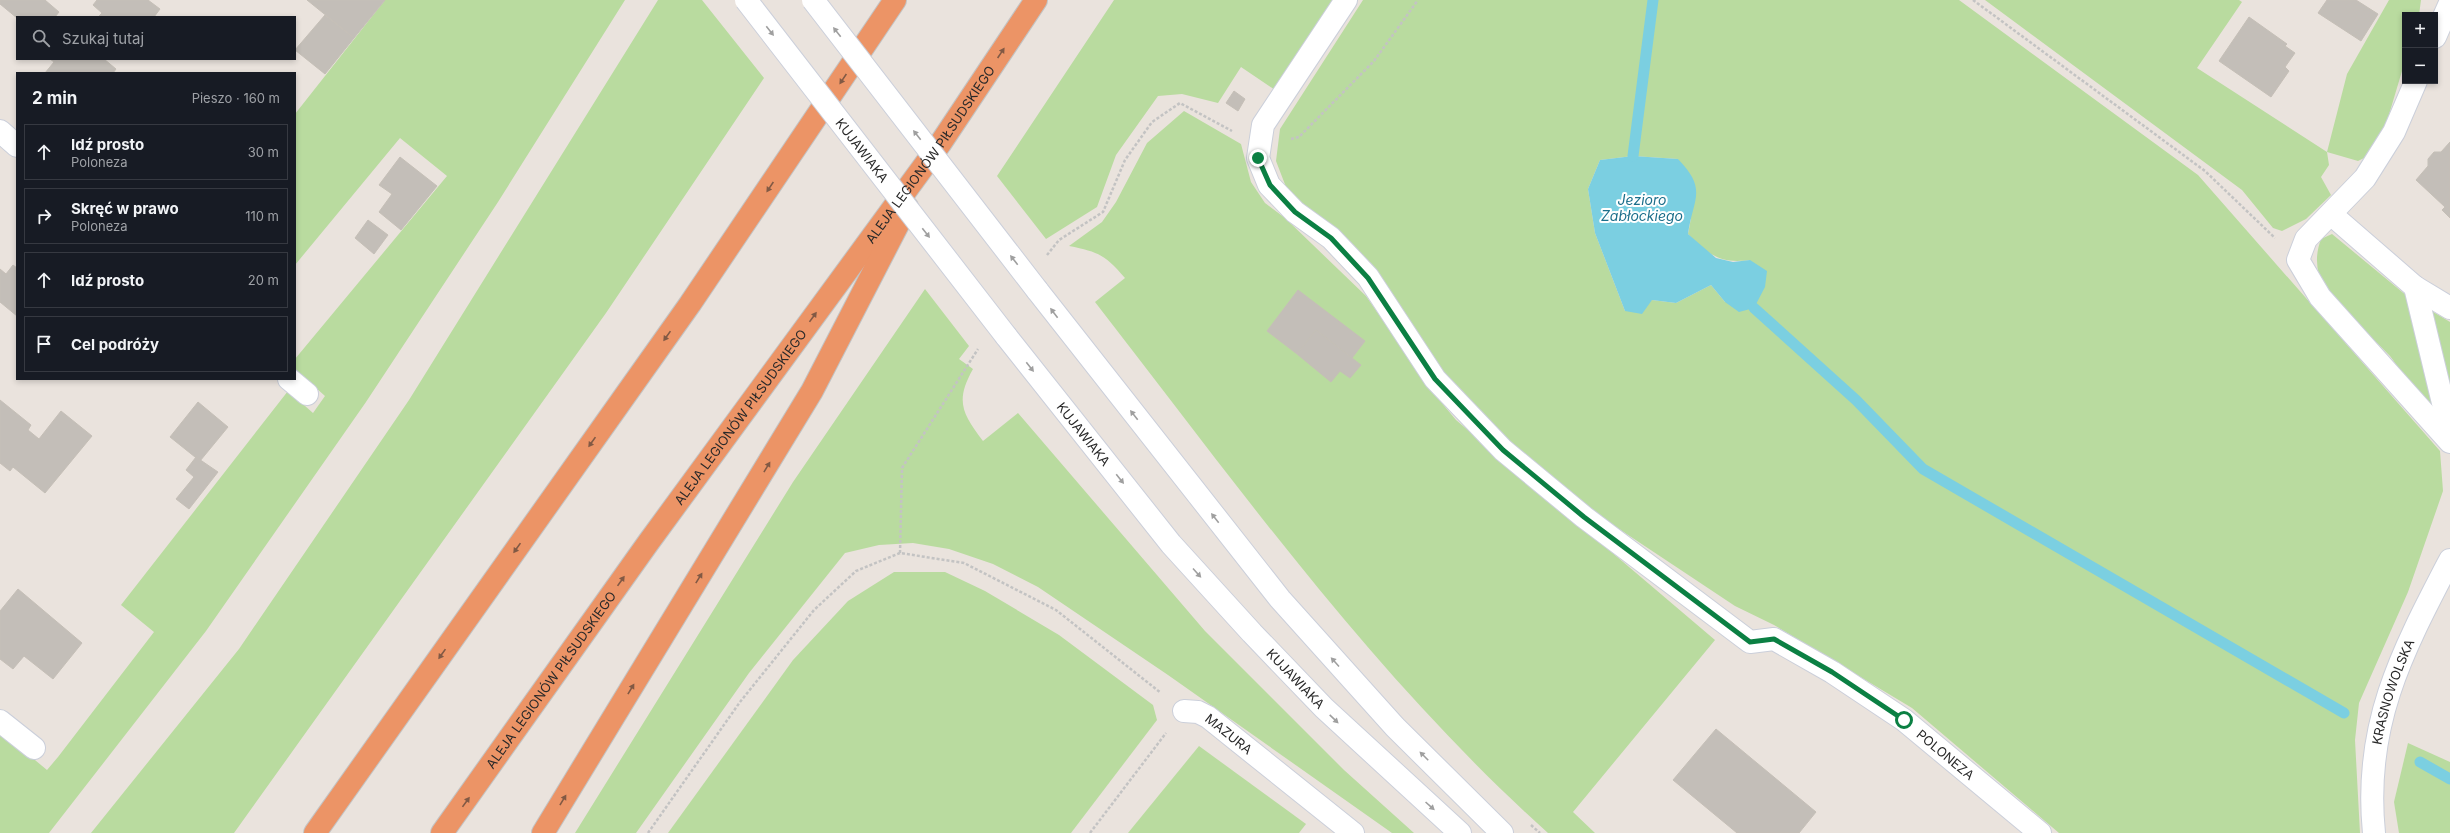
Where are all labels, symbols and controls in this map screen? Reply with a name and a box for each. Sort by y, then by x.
map controls [2402,12,2438,84]
button: + [2402,12,2438,48]
search box [16,16,296,60]
one-way arrow [766,25,774,36]
one-way arrow [833,26,842,37]
icon: search [30,27,52,49]
text: Szukaj tutaj [62,29,144,48]
one-way arrow [997,48,1004,59]
button: − [2402,48,2438,84]
street label: ALEJA LEGIONÓW PIŁSUDSKIEGO [862,62,998,246]
one-way arrow [839,74,847,84]
text: 2 min [32,88,77,108]
text: Pieszo · 160 m [192,90,280,106]
street label: KUJAWIAKA [832,115,892,186]
one-way arrow [913,129,921,140]
text: Idź prosto [71,135,144,154]
icon: ahead [33,141,55,163]
text: 30 m [248,144,279,160]
route end [1249,149,1267,167]
text: Poloneza [71,154,128,170]
one-way arrow [766,181,774,192]
water label: Jezioro Zabłockiego [1601,191,1683,224]
text: Skręć w prawo [71,199,179,218]
icon: right [33,205,55,227]
text: 110 m [245,208,279,224]
text: Poloneza [71,218,128,234]
one-way arrow [922,228,931,239]
one-way arrow [1009,254,1018,265]
icon: ahead [33,269,55,291]
text: Idź prosto [71,271,144,290]
text: 20 m [248,272,279,288]
one-way arrow [1050,307,1059,318]
one-way arrow [809,312,817,323]
street label: ALEJA LEGIONÓW PIŁSUDSKIEGO [671,326,810,508]
one-way arrow [663,330,671,341]
icon: arrive [33,333,55,355]
text: Cel podróży [71,335,159,354]
one-way arrow [1026,361,1034,372]
street label: KUJAWIAKA [1054,399,1114,469]
one-way arrow [1130,410,1139,421]
one-way arrow [588,436,596,447]
one-way arrow [763,461,770,473]
one-way arrow [1115,474,1124,485]
one-way arrow [1210,512,1219,523]
one-way arrow [513,542,521,553]
one-way arrow [1193,568,1202,578]
one-way arrow [695,573,703,583]
one-way arrow [617,576,625,586]
street label: ALEJA LEGIONÓW PIŁSUDSKIEGO [483,588,619,771]
street label: KRASNOWOLSKA [2368,637,2417,746]
street label: KUJAWIAKA [1263,645,1328,712]
one-way arrow [438,649,446,659]
one-way arrow [1330,657,1340,667]
one-way arrow [627,683,634,695]
street label: MAZURA [1202,710,1256,757]
route start [1895,711,1913,729]
one-way arrow [1329,714,1339,723]
street label: POLONEZA [1914,726,1978,783]
one-way arrow [1419,751,1429,761]
one-way arrow [559,795,567,805]
one-way arrow [461,796,470,807]
one-way arrow [1425,802,1436,811]

